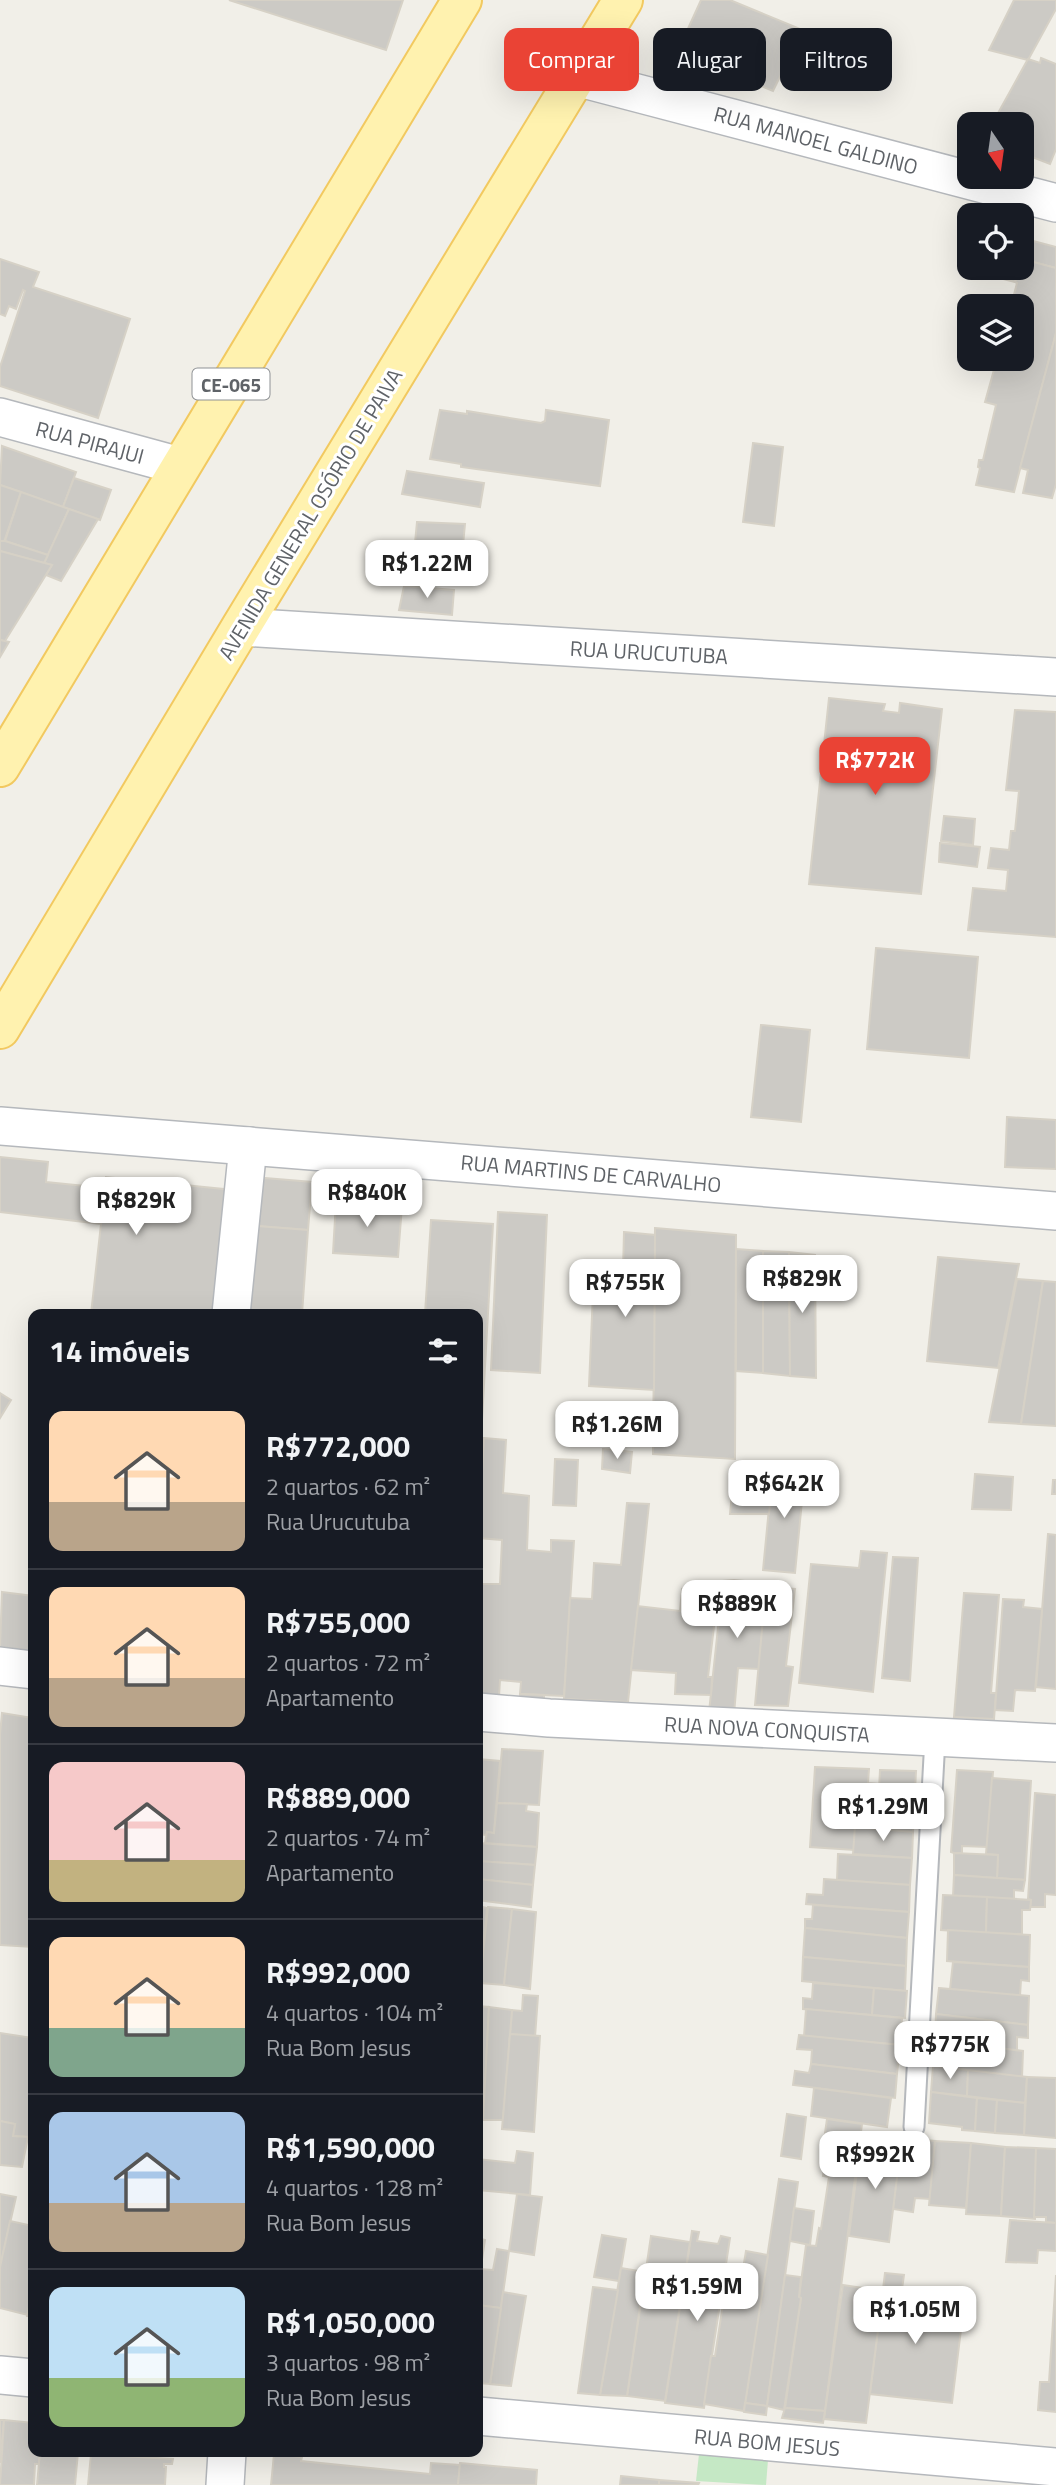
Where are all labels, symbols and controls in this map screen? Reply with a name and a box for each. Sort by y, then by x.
chip: Comprar [504,28,639,91]
chip: Alugar [653,28,766,91]
chip: Filtros [780,28,892,91]
street label: RUA MANOEL GALDINO [710,97,922,183]
north arrow [957,112,1034,189]
map controls [957,112,1034,371]
button: locate [957,203,1034,280]
button: layers [957,294,1034,371]
street label: AVENIDA GENERAL OSÓRIO DE PAIVA [210,362,410,666]
road number: CE-065 [192,368,270,400]
street label: RUA PIRAJUI [32,412,148,472]
pin: R$1.22M [362,540,492,600]
text: R$1.22M [381,545,473,580]
street label: RUA URUCUTUBA [569,632,729,672]
pin: R$772K [818,738,932,797]
text: R$772K [835,742,915,777]
street label: RUA MARTINS DE CARVALHO [459,1146,723,1200]
pin: R$840K [310,1170,424,1229]
text: R$840K [327,1174,407,1209]
pin: R$829K [79,1178,193,1237]
text: R$829K [96,1182,176,1217]
pin: R$829K [745,1256,859,1315]
pin: R$755K [568,1260,682,1319]
text: R$829K [762,1260,842,1295]
text: R$755K [585,1264,665,1299]
text: 14 imóveis [49,1328,190,1374]
icon: filters [424,1332,462,1370]
pin: R$1.26M [552,1402,682,1461]
text: R$1.26M [571,1406,663,1441]
text: R$772,000 [266,1423,410,1469]
icon: home [105,1439,189,1523]
pin: R$642K [727,1460,841,1520]
text: R$642K [744,1465,824,1500]
text: 2 quartos · 62 m² [266,1469,430,1504]
text: Rua Urucutuba [266,1504,410,1539]
pin: R$889K [680,1580,794,1640]
text: R$889K [697,1585,777,1620]
text: R$755,000 [266,1599,410,1645]
icon: home [105,1615,189,1699]
text: 2 quartos · 72 m² [266,1645,430,1680]
text: Apartamento [266,1680,394,1715]
street label: RUA NOVA CONQUISTA [663,1708,871,1750]
text: R$889,000 [266,1774,410,1820]
pin: R$1.29M [818,1784,948,1843]
text: R$1.29M [837,1788,929,1823]
icon: home [105,1790,189,1874]
text: 2 quartos · 74 m² [266,1820,430,1855]
text: Apartamento [266,1855,394,1890]
text: R$992,000 [266,1949,410,1995]
icon: home [105,1965,189,2049]
text: 4 quartos · 104 m² [266,1995,443,2030]
pin: R$775K [893,2022,1007,2081]
text: R$775K [910,2026,990,2061]
text: Rua Bom Jesus [266,2030,411,2065]
text: R$1,590,000 [266,2124,435,2170]
pin: R$992K [818,2132,932,2191]
text: R$992K [835,2136,915,2171]
icon: home [105,2140,189,2224]
text: 4 quartos · 128 m² [266,2170,443,2205]
text: Rua Bom Jesus [266,2205,411,2240]
pin: R$1.59M [632,2264,762,2323]
text: R$1.59M [651,2268,743,2303]
pin: R$1.05M [850,2286,980,2346]
text: R$1.05M [869,2291,961,2326]
text: R$1,050,000 [266,2299,435,2345]
icon: home [105,2315,189,2399]
text: 3 quartos · 98 m² [266,2345,430,2380]
text: Rua Bom Jesus [266,2380,411,2415]
street label: RUA BOM JESUS [693,2420,841,2464]

